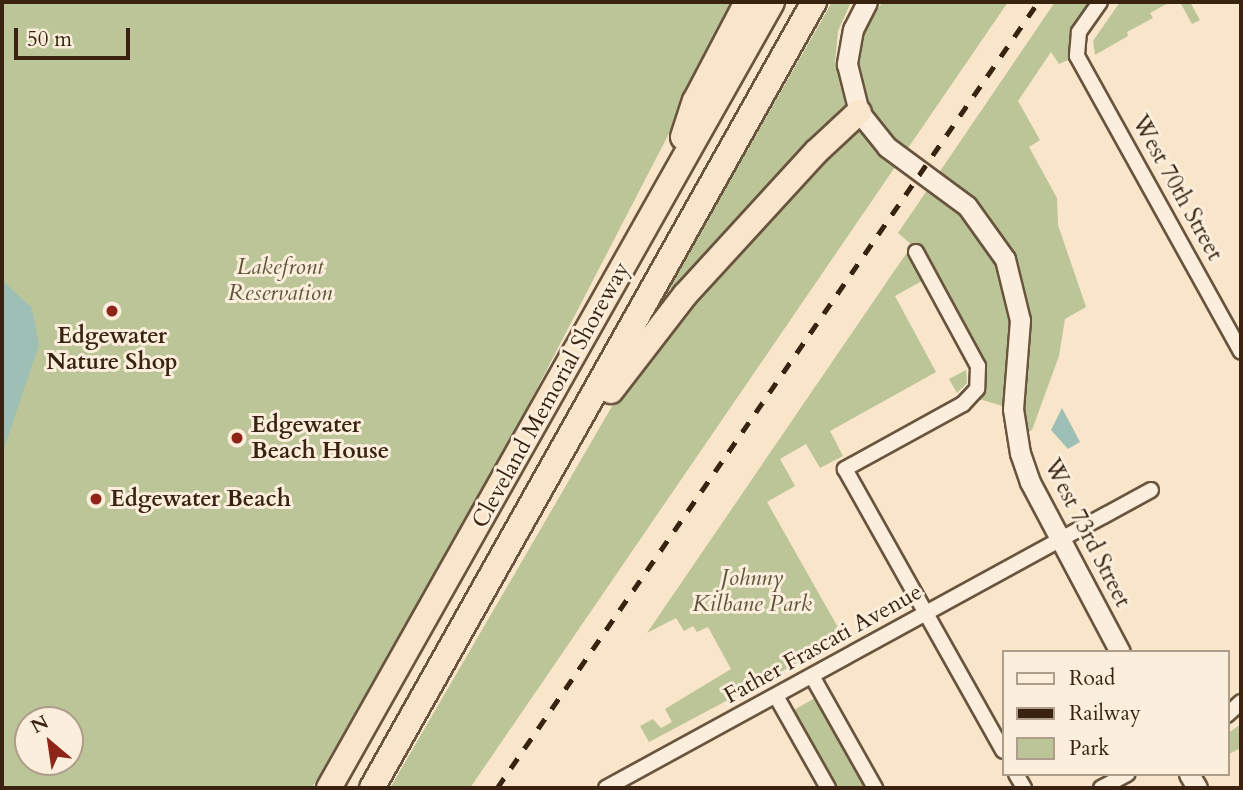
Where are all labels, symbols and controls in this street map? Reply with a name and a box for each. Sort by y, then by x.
scale bar [18,14,133,58]
text: 50 m [27,25,72,54]
street label: West 70th Street [1126,110,1228,266]
park label: Lakefront Reservation [228,253,332,307]
street label: Cleveland Memorial Shoreway [466,257,636,533]
marker: Edgewater Nature Shop [104,303,120,319]
place label: Edgewater Nature Shop [46,322,178,376]
place label: Edgewater Beach House [251,411,389,465]
marker: Edgewater Beach House [229,430,245,446]
street label: West 73rd Street [1038,454,1136,612]
place label: Edgewater Beach [110,485,291,513]
marker: Edgewater Beach [88,491,104,507]
park label: Johnny Kilbane Park [692,564,812,618]
street label: Father Frascati Avenue [719,578,927,710]
legend [1002,650,1229,776]
text: Road [1069,664,1115,693]
text: Railway [1069,699,1141,728]
north arrow [14,706,84,776]
text: N [26,709,53,740]
text: Park [1069,734,1109,763]

